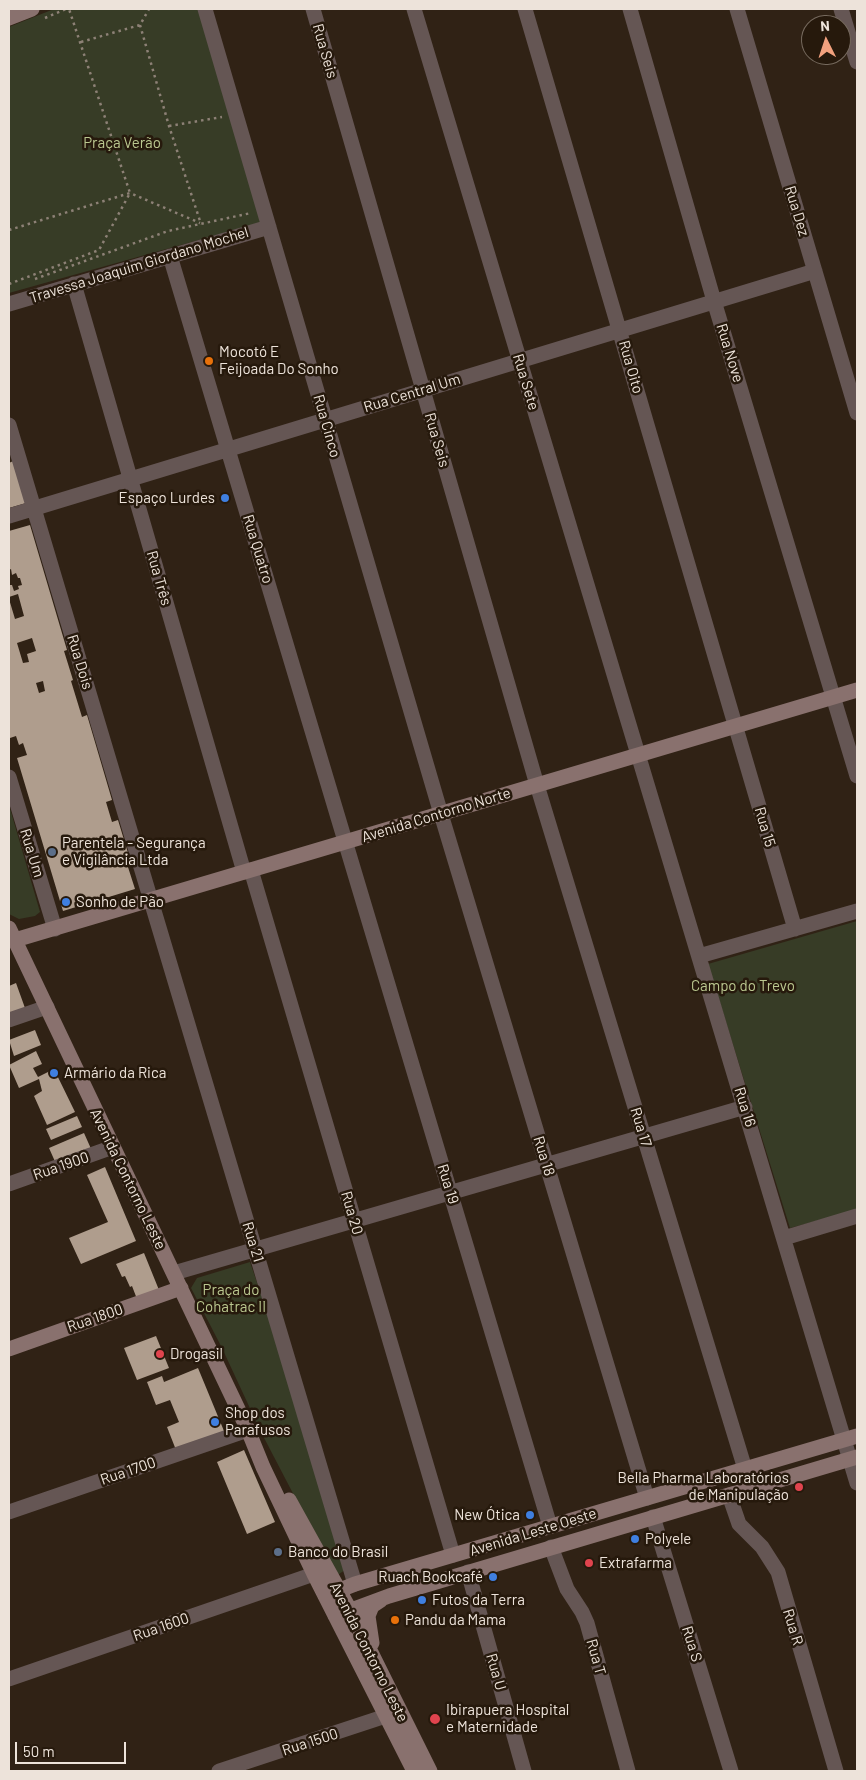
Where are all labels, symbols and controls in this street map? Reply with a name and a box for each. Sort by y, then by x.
north arrow [801,15,851,65]
text: N [820,17,830,34]
street label: Rua Seis [309,22,341,80]
park label: Praça Verão [83,134,161,152]
street label: Rua Dez [781,184,813,238]
street label: Travessa Joaquim Giordano Mochel [27,223,251,307]
street label: Rua Nove [713,321,747,385]
street label: Rua Oito [615,338,647,396]
place label: Mocotó E Feijoada Do Sonho [219,343,339,378]
street label: Rua Sete [509,352,543,412]
marker: Mocotó E Feijoada Do Sonho [203,355,215,367]
street label: Rua Central Um [361,370,463,416]
street label: Rua Cinco [309,392,345,460]
street label: Rua Seis [421,411,453,469]
place label: Espaço Lurdes [119,489,215,507]
marker: Espaço Lurdes [219,492,231,504]
street label: Rua Quatro [239,512,277,586]
street label: Rua Três [143,549,175,607]
street label: Rua Dois [63,632,97,692]
street label: Avenida Contorno Norte [359,784,513,846]
street label: Rua 15 [751,805,779,849]
street label: Rua Um [16,826,48,880]
place label: Parentela - Segurança e Vigilância Ltda [62,834,206,869]
marker: Parentela - Segurança e Vigilância Ltda [46,846,58,858]
place label: Sonho de Pão [76,893,164,911]
marker: Sonho de Pão [60,896,72,908]
park label: Campo do Trevo [691,977,795,995]
place label: Armário da Rica [64,1064,166,1082]
marker: Armário da Rica [48,1067,60,1079]
street label: Rua 16 [730,1085,760,1129]
street label: Rua 17 [627,1105,655,1149]
street label: Avenida Contorno Leste [86,1106,170,1252]
street label: Rua 18 [529,1134,559,1178]
street label: Rua 1900 [31,1148,91,1184]
street label: Rua 19 [433,1162,463,1206]
street label: Rua 20 [337,1189,367,1237]
street label: Rua 21 [238,1220,268,1264]
park label: Praça do Cohatrac II [196,1281,266,1316]
street label: Rua 1800 [65,1300,125,1336]
place label: Drogasil [170,1345,223,1363]
marker: Drogasil [154,1348,166,1360]
place label: Shop dos Parafusos [225,1404,291,1439]
marker: Shop dos Parafusos [209,1416,221,1428]
street label: Rua 1700 [98,1453,158,1489]
place label: Bella Pharma Laboratórios de Manipulação [617,1469,789,1504]
marker: Bella Pharma Laboratórios de Manipulação [793,1481,805,1493]
street label: Avenida Leste Oeste [467,1504,599,1560]
place label: New Ótica [454,1506,520,1524]
marker: New Ótica [524,1509,536,1521]
place label: Polyele [645,1530,691,1548]
marker: Polyele [629,1533,641,1545]
place label: Banco do Brasil [288,1543,388,1561]
marker: Banco do Brasil [272,1546,284,1558]
place label: Extrafarma [599,1554,672,1572]
marker: Extrafarma [583,1557,595,1569]
place label: Ruach Bookcafé [378,1568,483,1586]
marker: Ruach Bookcafé [487,1571,499,1583]
street label: Avenida Contorno Leste [326,1579,412,1725]
place label: Futos da Terra [432,1591,525,1609]
marker: Futos da Terra [416,1594,428,1606]
street label: Rua R [779,1607,807,1647]
street label: Rua 1600 [131,1609,191,1645]
place label: Pandu da Mama [405,1611,506,1629]
marker: Pandu da Mama [389,1614,401,1626]
street label: Rua S [678,1624,706,1664]
street label: Rua T [582,1637,610,1677]
street label: Rua U [482,1651,510,1693]
place label: Ibirapuera Hospital e Maternidade [446,1701,569,1736]
marker: Ibirapuera Hospital e Maternidade [428,1712,442,1726]
street label: Rua 1500 [280,1725,340,1759]
scale bar [18,1732,129,1764]
text: 50 m [23,1742,55,1760]

